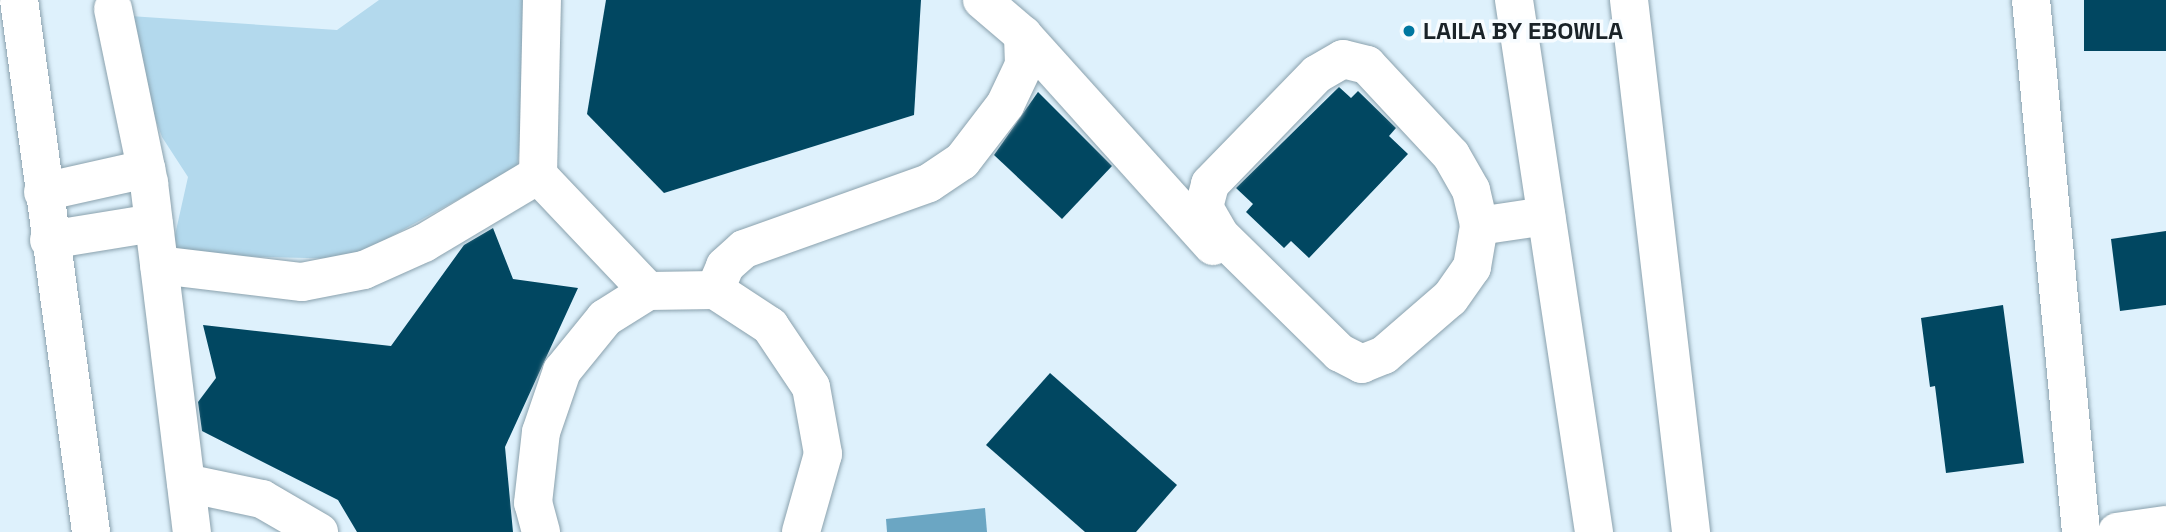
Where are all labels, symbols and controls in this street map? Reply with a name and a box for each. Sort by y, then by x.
place label: LAILA BY EBOWLA [1423,17,1624,45]
marker: LAILA BY EBOWLA [1401,23,1417,39]

